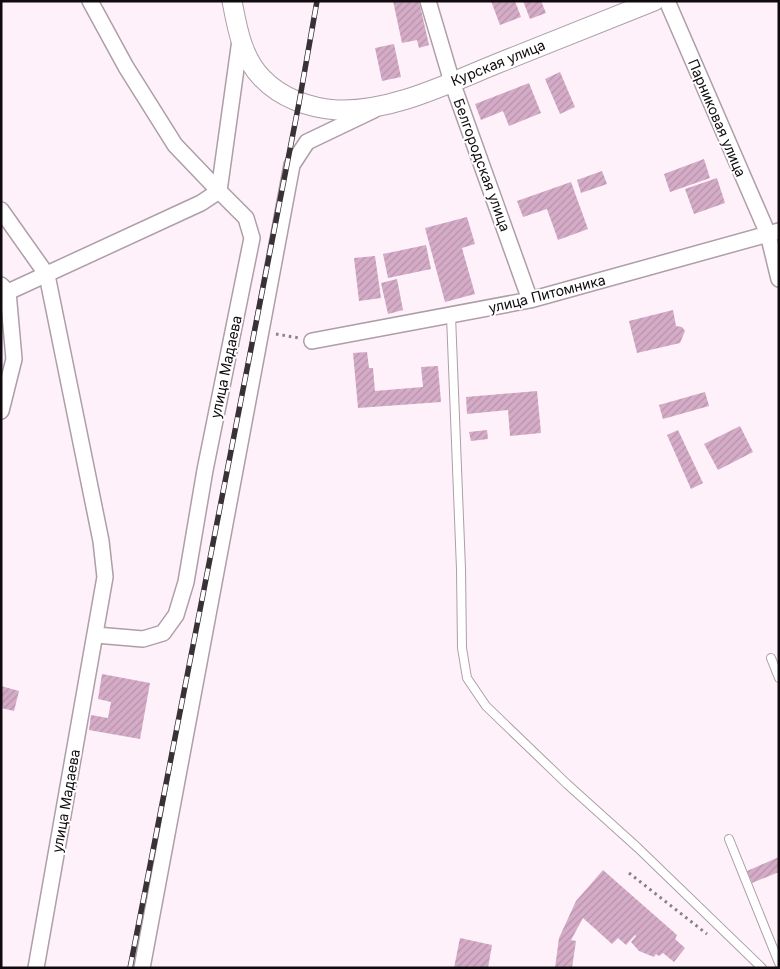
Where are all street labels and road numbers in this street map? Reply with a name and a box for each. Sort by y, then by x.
street label: Курская улица [448,36,547,89]
street label: Парниковая улица [685,56,750,179]
street label: Белгородская улица [451,96,514,234]
street label: улица Питомника [487,271,607,316]
street label: улица Мадаева [206,314,245,420]
street label: улица Мадаева [48,748,83,854]

